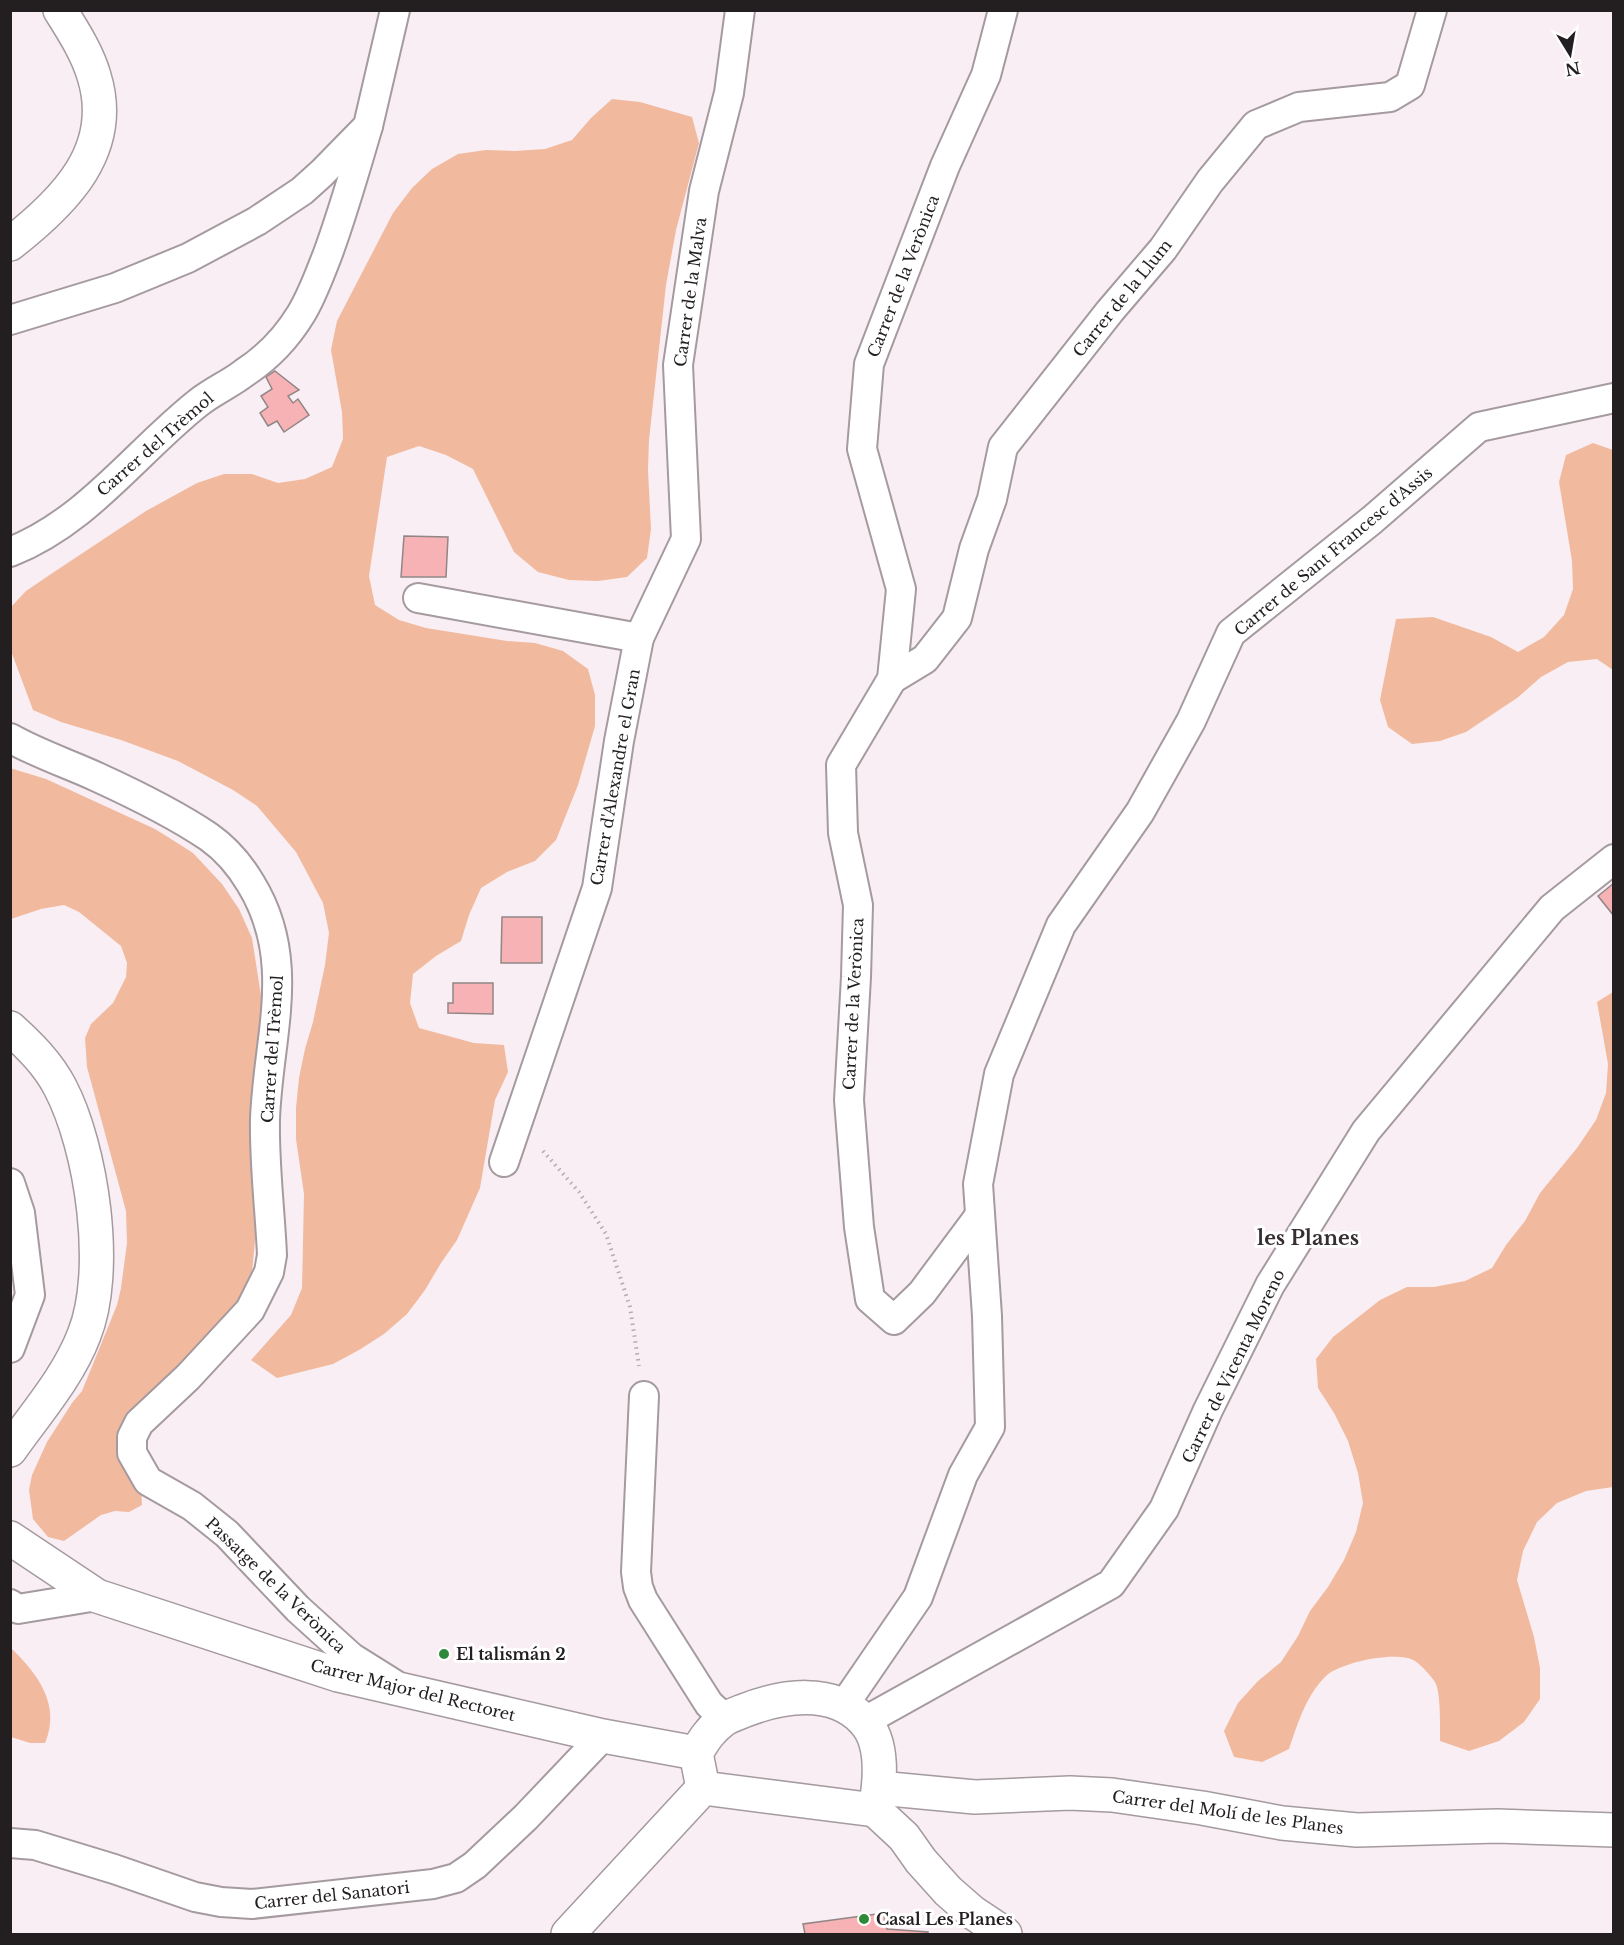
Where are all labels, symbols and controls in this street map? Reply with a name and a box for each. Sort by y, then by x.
north arrow [1540,24,1600,84]
text: N [1564,57,1582,80]
street label: Carrer de la Verònica [863,192,943,360]
street label: Carrer de la Malva [670,216,710,368]
street label: Carrer de la Llum [1068,235,1176,361]
street label: Carrer del Trèmol [93,388,217,500]
street label: Carrer de Sant Francesc d'Assis [1230,462,1436,640]
street label: Carrer d'Alexandre el Gran [586,667,644,887]
street label: Carrer de la Verònica [839,917,868,1091]
street label: Carrer del Trèmol [257,974,287,1124]
district label: les Planes [1257,1226,1359,1250]
street label: Carrer de Vicenta Moreno [1177,1266,1289,1466]
street label: Passatge de la Verònica [202,1513,350,1657]
place label: El talismán 2 [456,1644,566,1664]
marker: El talismán 2 [437,1647,451,1661]
street label: Carrer Major del Rectoret [309,1655,517,1725]
street label: Carrer del Molí de les Planes [1111,1786,1345,1838]
street label: Carrer del Sanatori [253,1877,411,1913]
place label: Casal Les Planes [876,1909,1013,1929]
marker: Casal Les Planes [857,1912,871,1926]

